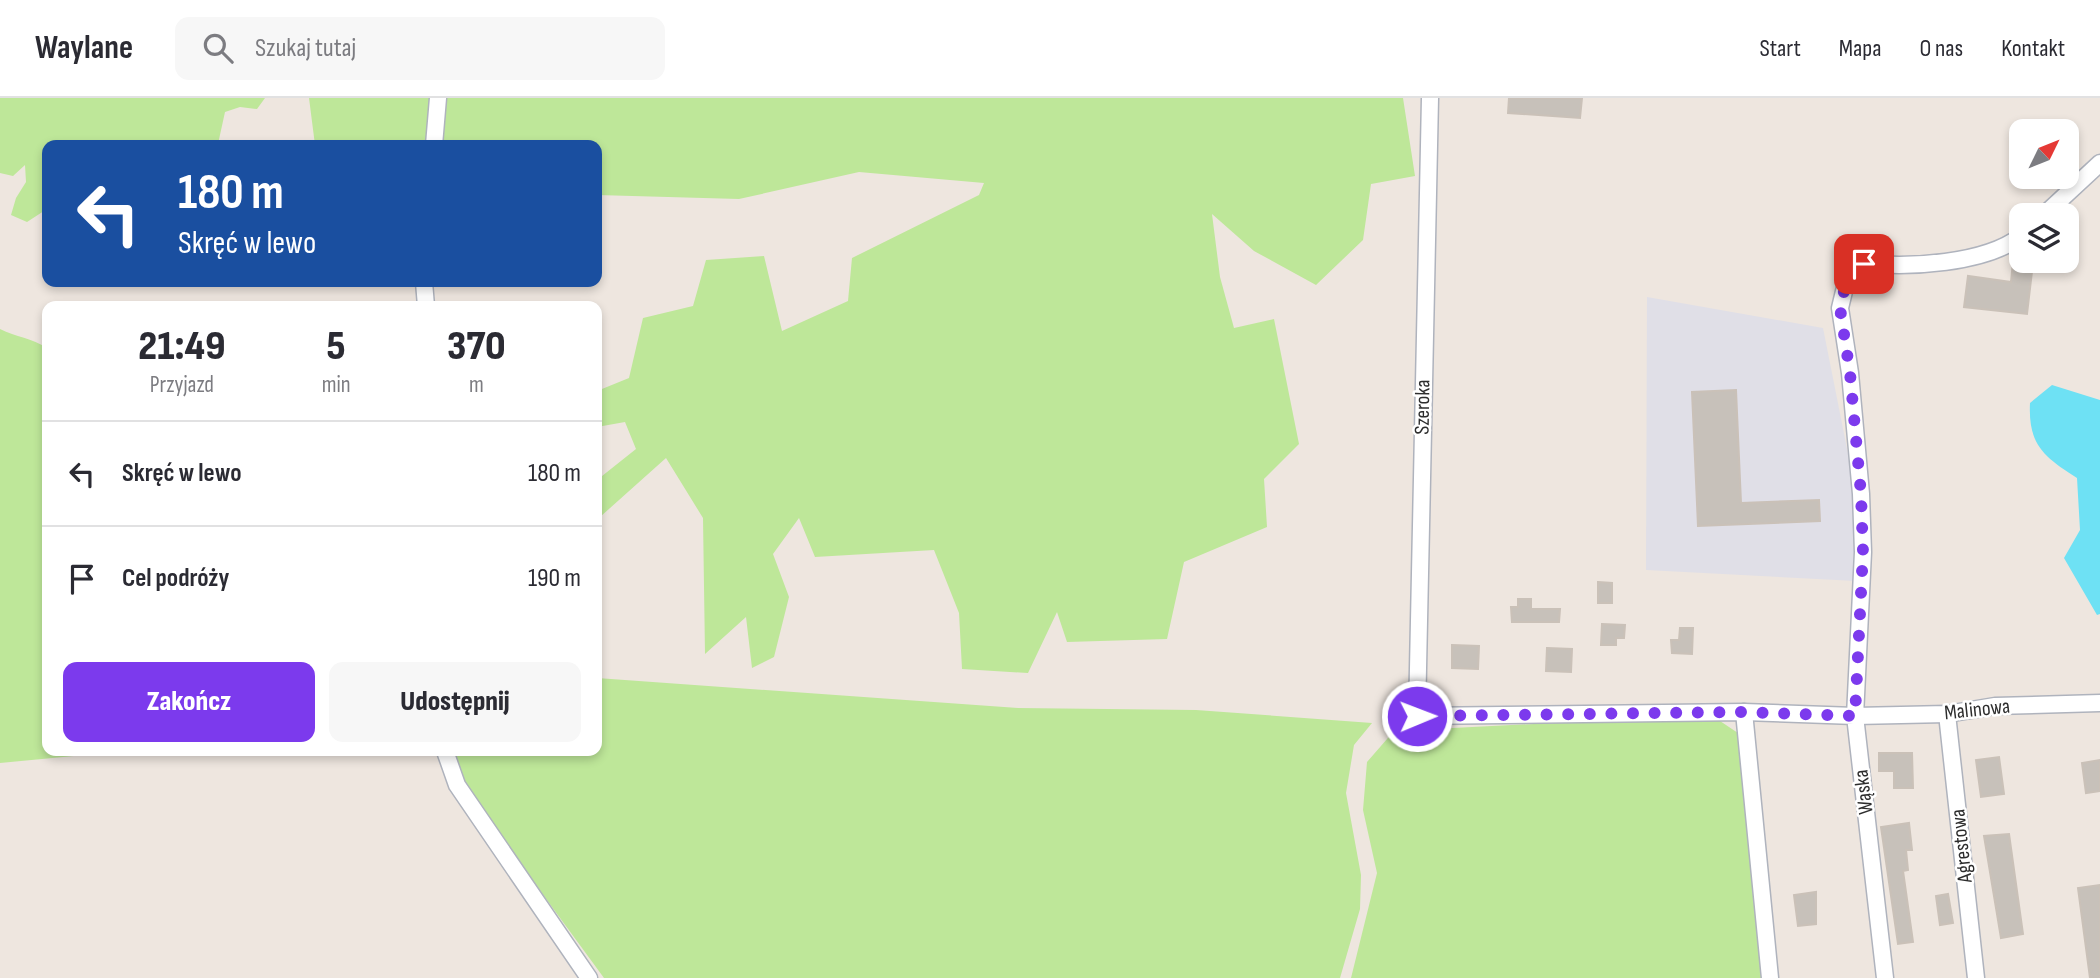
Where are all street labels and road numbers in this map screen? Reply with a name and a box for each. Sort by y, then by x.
street label: Szeroka [1410,379,1435,435]
street label: Malinowa [1943,694,2011,725]
street label: Wąska [1848,768,1879,816]
street label: Agrestowa [1945,808,1978,885]

